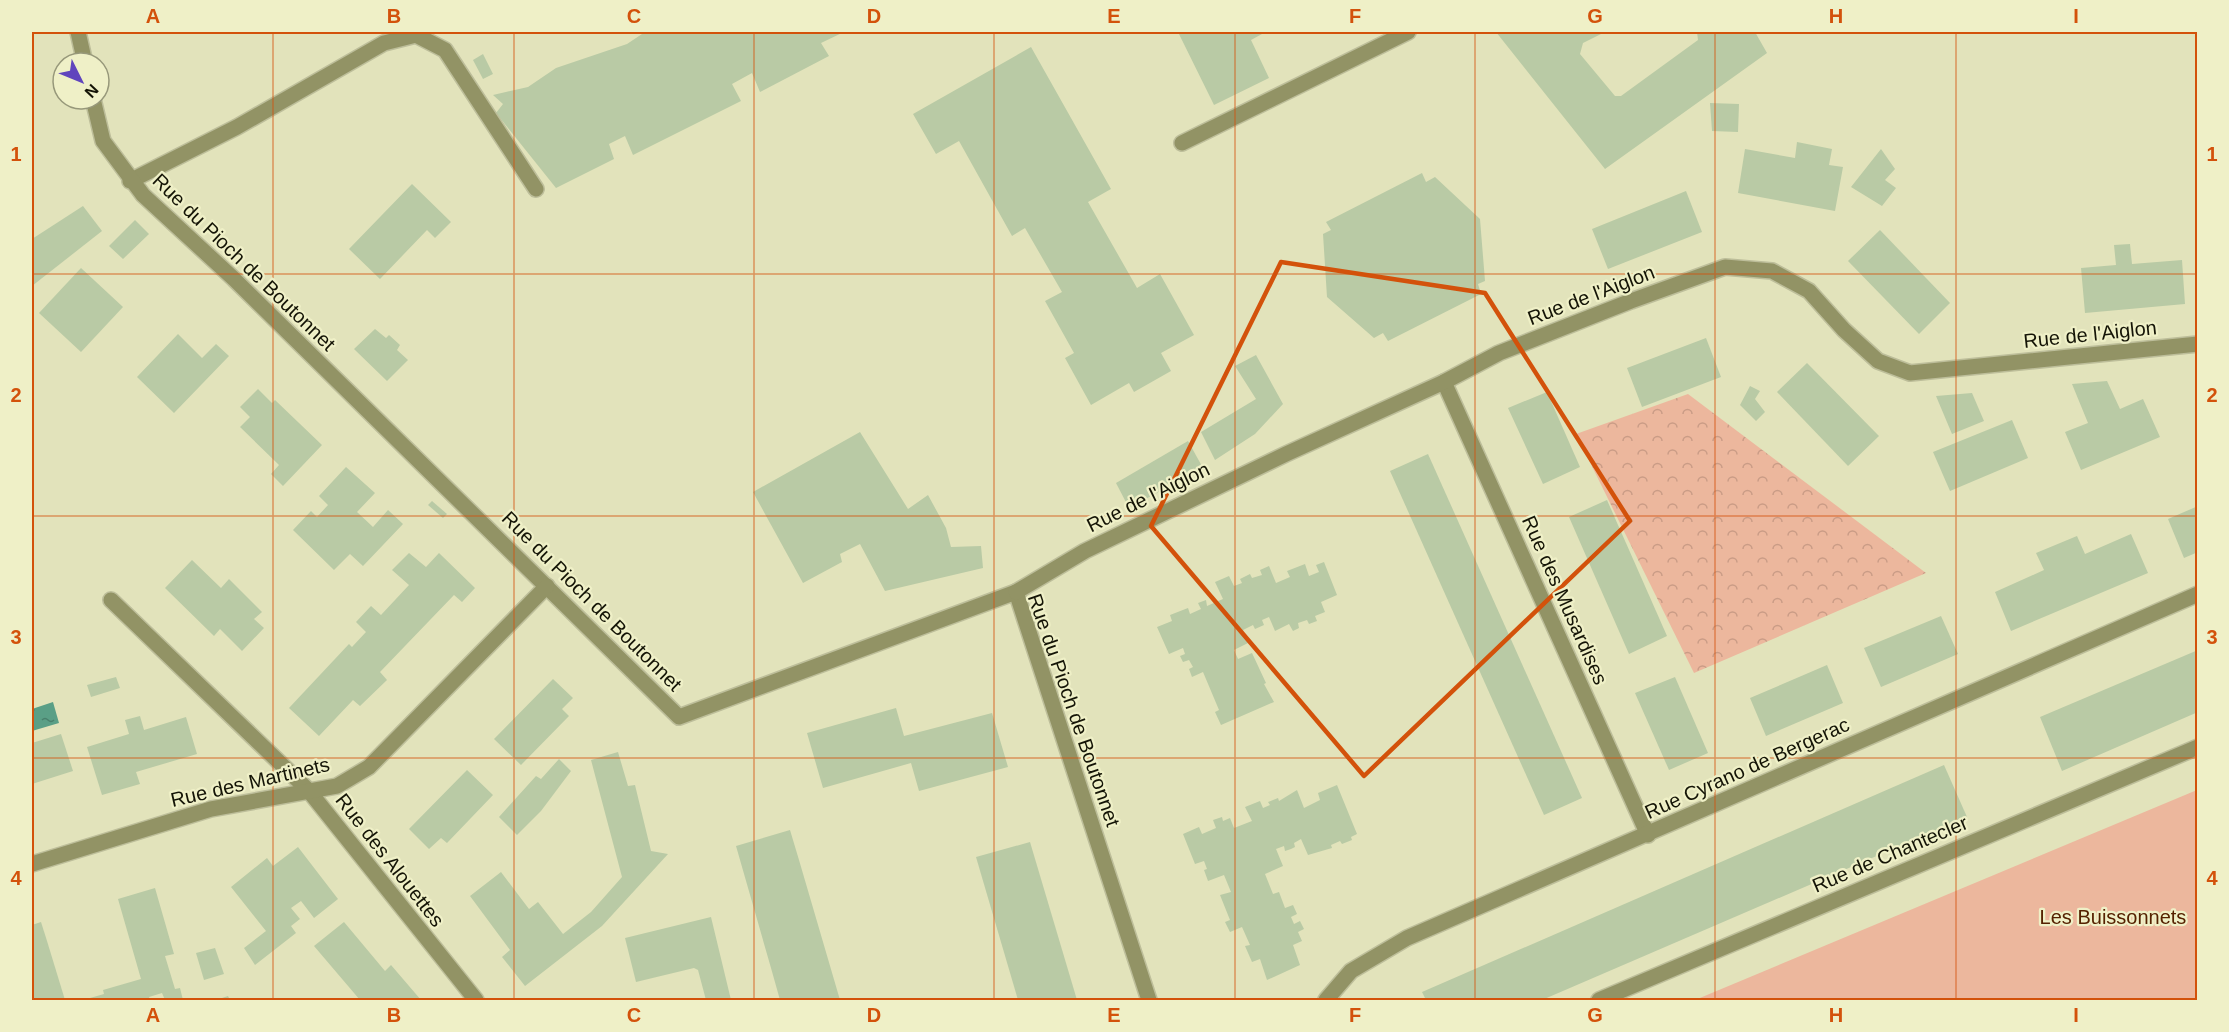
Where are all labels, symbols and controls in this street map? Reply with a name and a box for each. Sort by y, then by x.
text: A [146,5,160,27]
text: B [387,5,401,27]
text: C [627,5,641,27]
text: D [867,5,881,27]
text: E [1107,5,1121,27]
text: F [1349,5,1361,27]
text: G [1587,5,1603,27]
text: H [1829,5,1843,27]
text: I [2073,5,2079,27]
north arrow [51,51,111,111]
text: N [81,81,102,101]
text: 1 [10,143,22,165]
text: 1 [2206,143,2218,165]
street label: Rue du Pioch de Boutonnet [148,169,340,355]
street label: Rue de l'Aiglon [1525,261,1657,329]
street label: Rue de l'Aiglon [2022,316,2158,352]
text: 2 [10,384,22,406]
text: 2 [2206,384,2218,406]
street label: Rue de l'Aiglon [1083,458,1213,536]
street label: Rue du Pioch de Boutonnet [498,507,687,696]
street label: Rue des Musardises [1518,512,1612,688]
street label: Rue du Pioch de Boutonnet [1024,591,1124,830]
text: 3 [10,626,22,648]
text: 3 [2206,626,2218,648]
street label: Rue Cyrano de Bergerac [1641,713,1853,823]
street label: Rue des Martinets [168,753,332,811]
street label: Rue des Alouettes [331,789,449,931]
street label: Rue de Chantecler [1809,811,1971,897]
text: 4 [10,867,22,889]
text: 4 [2206,867,2218,889]
park label: Les Buissonnets [2040,906,2186,928]
text: A [146,1004,160,1026]
text: B [387,1004,401,1026]
text: C [627,1004,641,1026]
text: D [867,1004,881,1026]
text: E [1107,1004,1121,1026]
text: F [1349,1004,1361,1026]
text: G [1587,1004,1603,1026]
text: H [1829,1004,1843,1026]
text: I [2073,1004,2079,1026]

